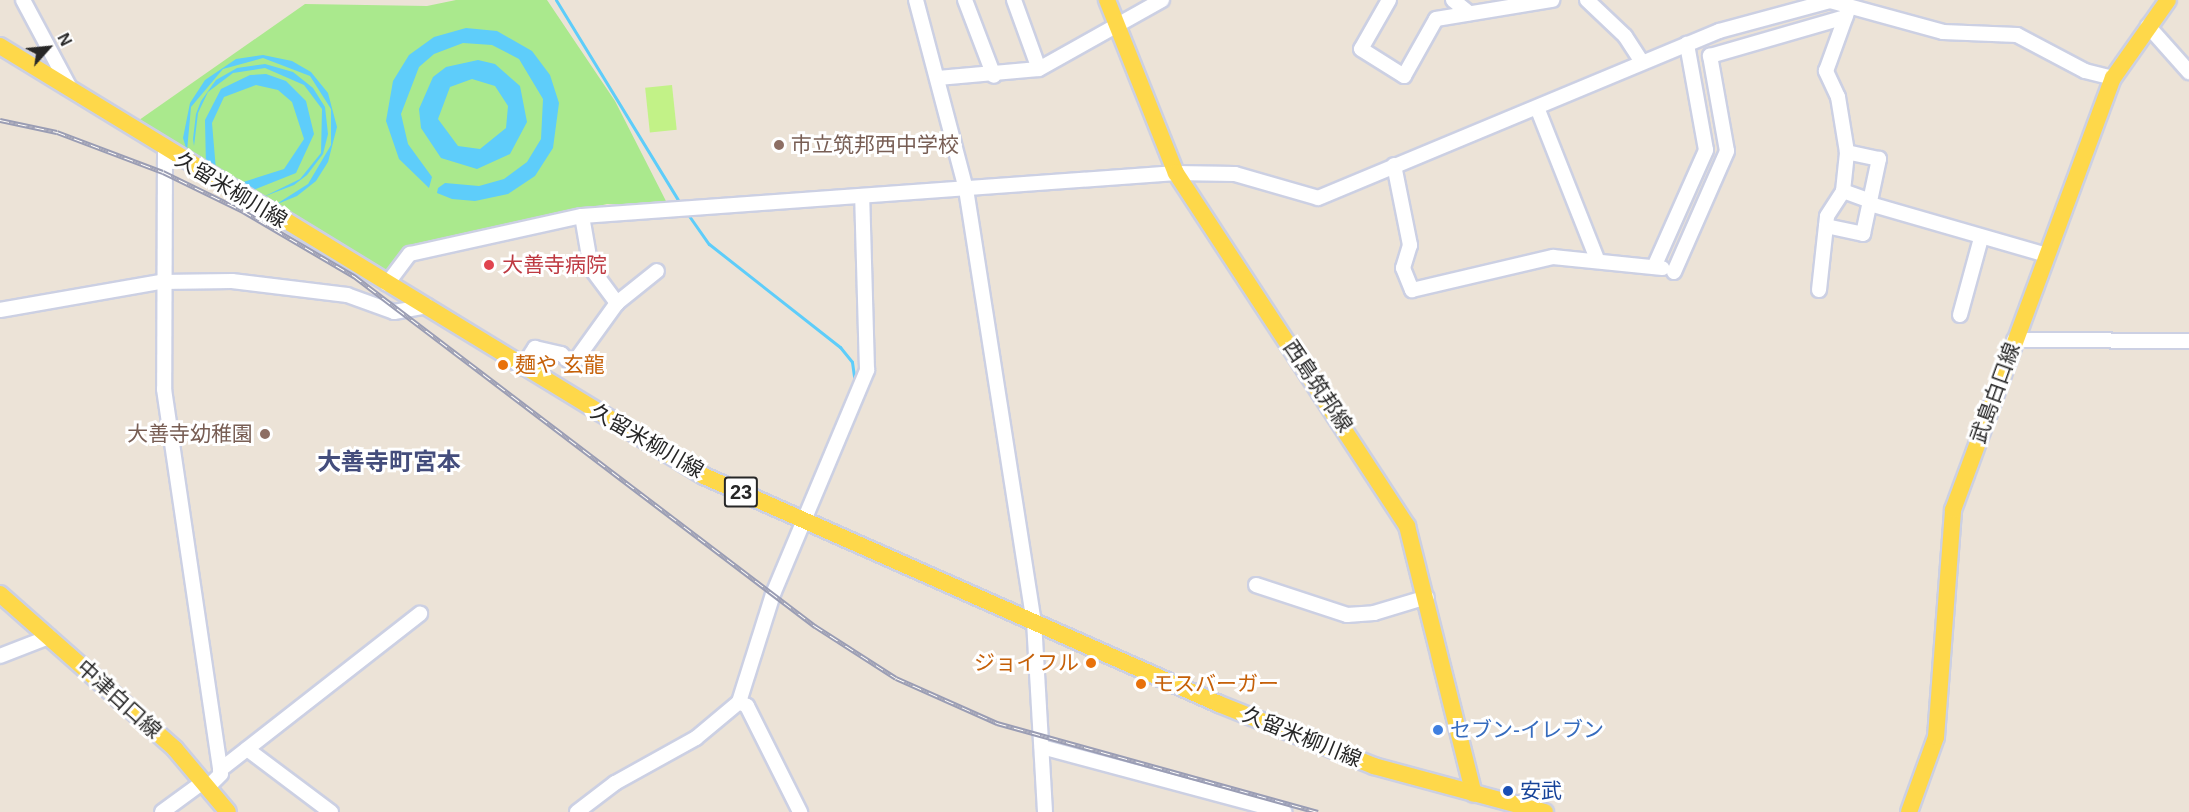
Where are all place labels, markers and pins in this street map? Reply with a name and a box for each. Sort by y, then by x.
place label: 市立筑邦西中学校 [791,132,959,158]
marker: 市立筑邦西中学校 [772,138,786,152]
place label: 大善寺病院 [502,252,607,278]
marker: 大善寺病院 [480,256,498,274]
place label: 麺や 玄龍 [515,352,605,378]
marker: 麺や 玄龍 [496,358,510,372]
place label: 大善寺幼稚園 [127,421,253,447]
marker: 大善寺幼稚園 [258,427,272,441]
place label: ジョイフル [974,650,1079,676]
marker: ジョイフル [1084,656,1098,670]
place label: モスバーガー [1153,671,1279,697]
marker: モスバーガー [1134,677,1148,691]
place label: セブン-イレブン [1450,717,1604,743]
marker: セブン-イレブン [1431,723,1445,737]
place label: 安武 [1520,778,1562,804]
marker: 安武 [1501,784,1515,798]

